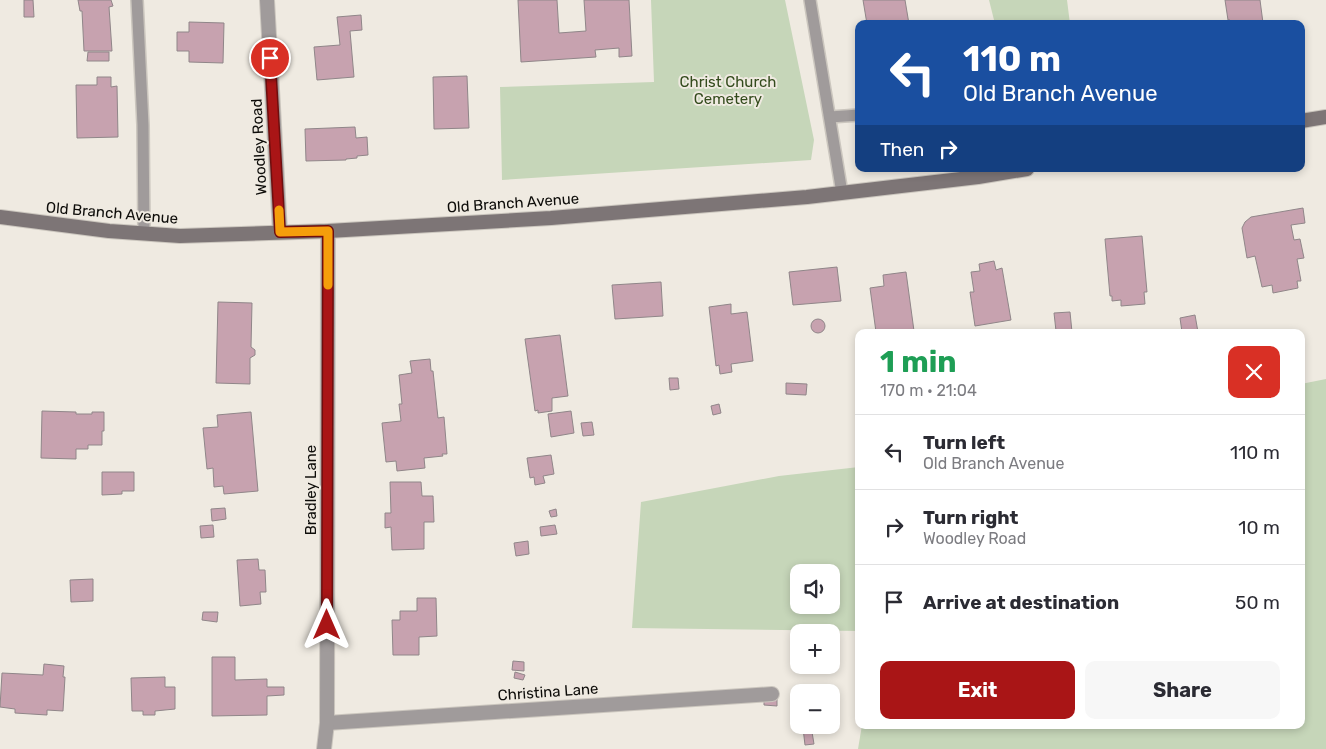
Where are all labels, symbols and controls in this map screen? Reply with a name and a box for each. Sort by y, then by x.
pin [249,37,291,79]
text: 110 m [963,38,1061,80]
icon: left [880,40,945,105]
icon: arrive [256,44,284,72]
park label: Christ Church Cemetery [680,73,776,108]
text: Old Branch Avenue [963,80,1157,107]
street label: Woodley Road [247,98,271,196]
icon: right [934,135,962,163]
text: Then [880,138,924,161]
street label: Old Branch Avenue [446,189,580,217]
street label: Old Branch Avenue [45,198,179,228]
text: 1 min [880,344,957,380]
button: close [1228,346,1280,398]
text: 170 m · 21:04 [880,381,977,400]
text: Turn left [923,431,1005,454]
icon: left [880,438,908,466]
text: 110 m [1230,441,1280,464]
street label: Bradley Lane [302,445,320,535]
text: Old Branch Avenue [923,454,1064,473]
text: Turn right [923,506,1018,529]
icon: right [880,513,908,541]
text: 10 m [1238,516,1280,539]
text: Woodley Road [923,529,1026,548]
map controls [790,564,840,734]
button: sound [790,564,840,614]
icon: arrive [880,588,908,616]
text: Arrive at destination [923,591,1119,614]
text: 50 m [1235,591,1280,614]
position arrow [300,598,352,650]
button: + [790,624,840,674]
button: Exit [880,661,1075,719]
button: Share [1085,661,1280,719]
street label: Christina Lane [497,680,599,704]
button: − [790,684,840,734]

